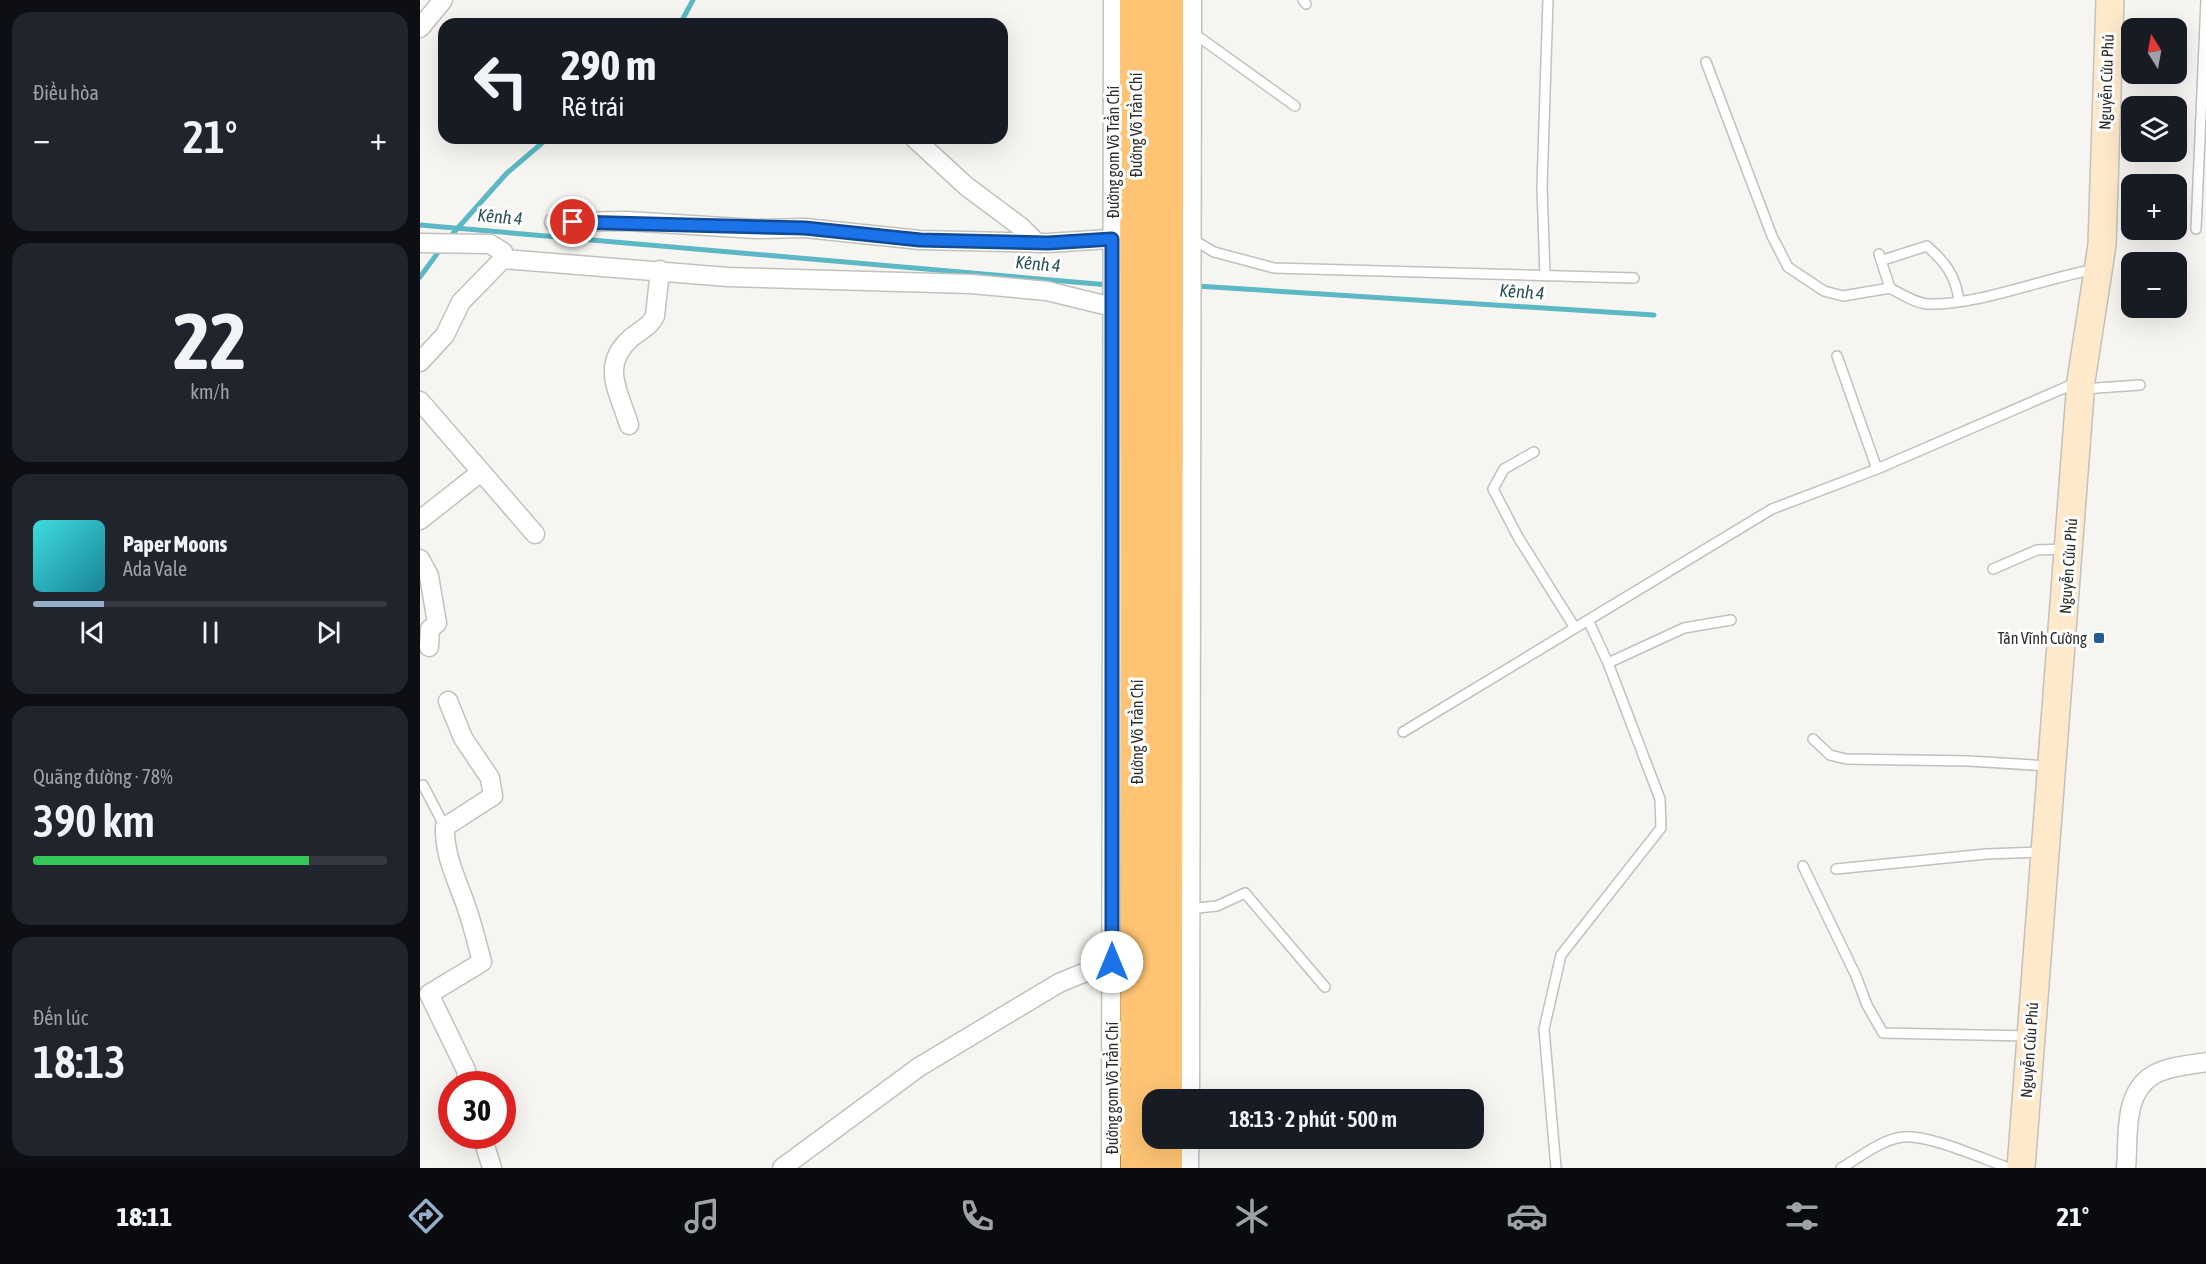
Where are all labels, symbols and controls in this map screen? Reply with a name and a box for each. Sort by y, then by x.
north arrow [2121,18,2187,84]
map controls [2121,18,2187,318]
street label: Nguyễn Cửu Phú [2095,34,2118,130]
text: 290 m [561,41,656,89]
icon: left [462,42,540,120]
street label: Đường Võ Trần Chí [1126,72,1146,177]
text: Điều hòa [33,81,99,104]
street label: Đường gom Võ Trần Chí [1103,85,1123,218]
text: Rẽ trái [561,91,624,122]
button: layers [2121,96,2187,162]
text: 21° [183,111,237,163]
text: − [33,119,50,157]
text: + [370,119,387,157]
button: + [2121,174,2187,240]
pin [547,196,598,247]
water label: Kênh 4 [477,204,523,229]
icon: arrive [556,205,589,238]
water label: Kênh 4 [1015,251,1061,276]
button: − [2121,252,2187,318]
water label: Kênh 4 [1499,279,1545,304]
text: 22 [173,296,247,386]
text: km/h [190,380,230,403]
street label: Nguyễn Cửu Phú [2056,518,2081,615]
text: Paper Moons [123,531,227,557]
text: Ada Vale [123,557,187,580]
icon: previous [76,616,109,649]
icon: pause [194,616,227,649]
icon: next [312,616,345,649]
place label: Tân Vĩnh Cường [1997,629,2087,648]
marker: Tân Vĩnh Cường [2092,631,2106,645]
street label: Đường Võ Trần Chí [1127,679,1147,784]
text: Quãng đường · 78% [33,765,173,788]
text: 390 km [33,795,155,847]
position arrow [1080,930,1144,994]
street label: Nguyễn Cửu Phú [2017,1002,2042,1099]
text: Đến lúc [33,1006,88,1029]
street label: Đường gom Võ Trần Chí [1102,1021,1122,1154]
text: 18:13 [33,1036,126,1088]
speed limit sign: 30 [438,1071,516,1149]
text: 18:13 · 2 phút · 500 m [1229,1106,1397,1132]
icon: directions [405,1195,447,1237]
icon: music [681,1195,723,1237]
icon: phone [956,1195,998,1237]
icon: climate [1231,1195,1273,1237]
icon: car [1506,1195,1548,1237]
icon: filters [1781,1195,1823,1237]
text: 18:11 [117,1201,172,1232]
text: 21° [2056,1201,2089,1232]

